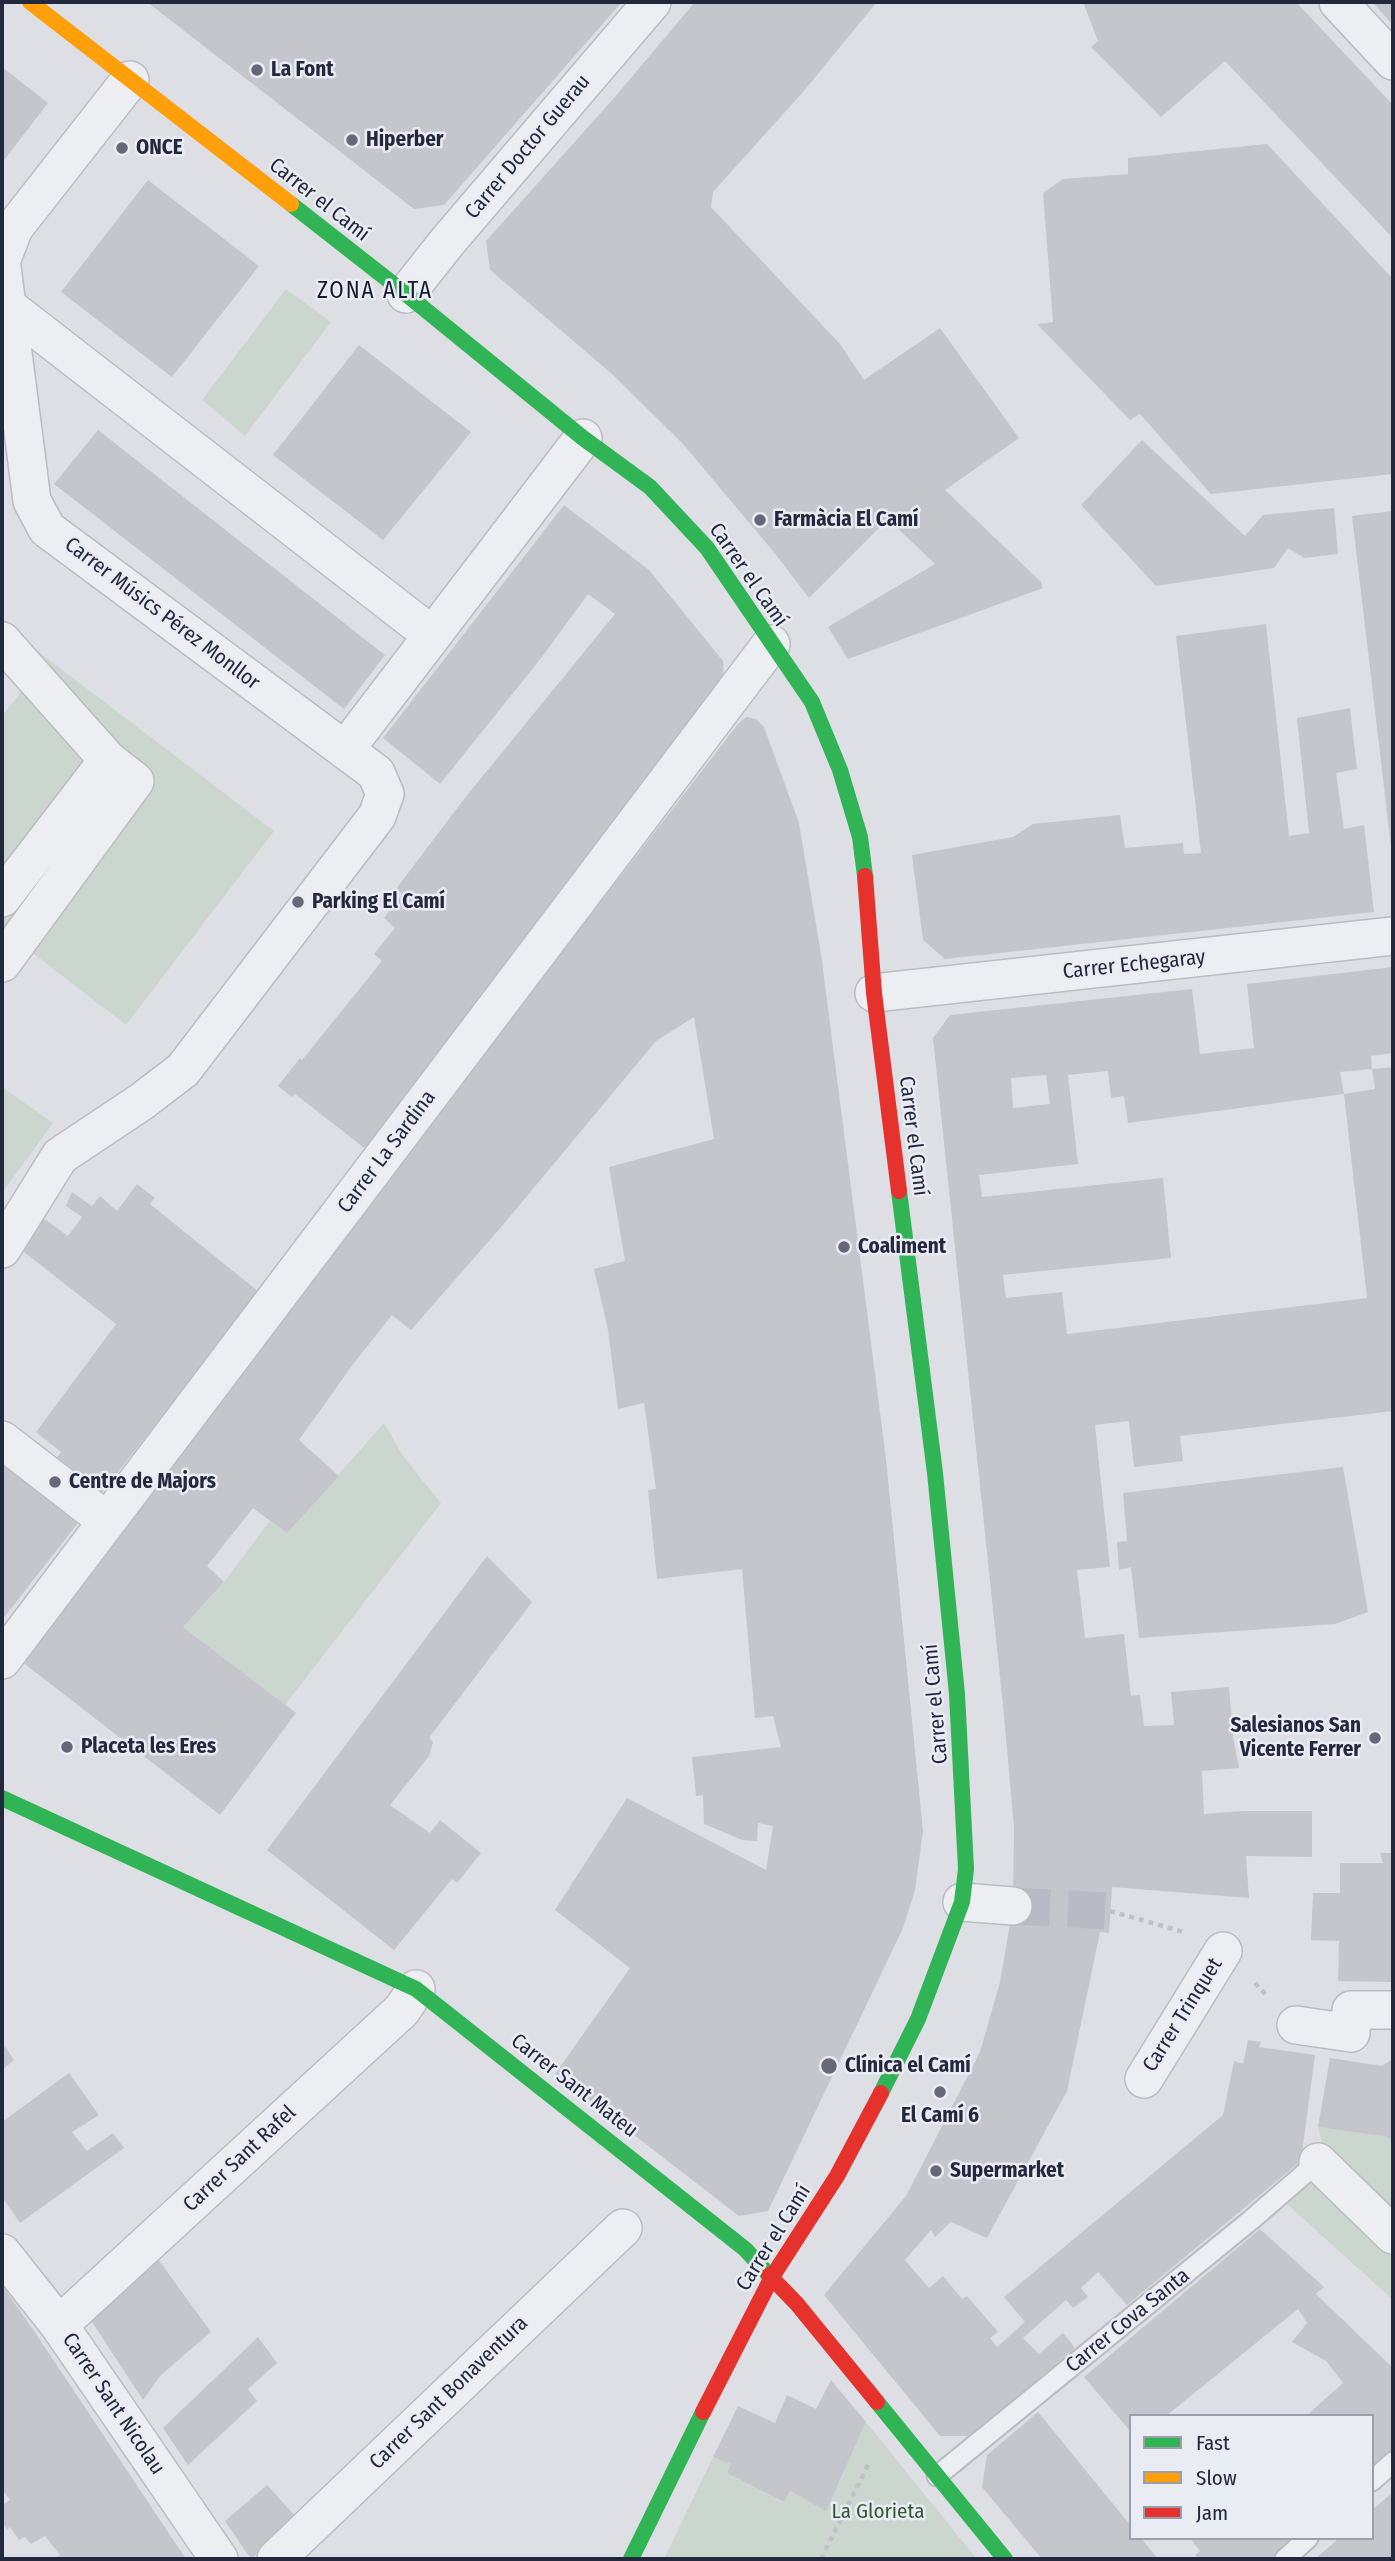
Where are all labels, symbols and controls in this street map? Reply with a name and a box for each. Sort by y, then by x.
place label: La Font [271,57,334,83]
marker: La Font [249,62,265,78]
street label: Carrer Doctor Guerau [460,70,596,224]
place label: Hiperber [366,127,444,153]
marker: Hiperber [344,132,360,148]
place label: ONCE [136,135,183,161]
marker: ONCE [114,140,130,156]
street label: Carrer el Camí [264,153,374,247]
district label: ZONA ALTA [318,278,432,306]
place label: Farmàcia El Camí [774,507,919,533]
marker: Farmàcia El Camí [752,512,768,528]
street label: Carrer el Camí [703,518,793,632]
street label: Carrer Músics Pérez Monllor [59,532,265,696]
place label: Parking El Camí [312,889,445,915]
marker: Parking El Camí [290,894,306,910]
street label: Carrer Echegaray [1062,945,1206,985]
street label: Carrer el Camí [893,1075,933,1197]
street label: Carrer La Sardina [333,1086,441,1218]
place label: Coaliment [858,1234,946,1260]
marker: Coaliment [836,1239,852,1255]
place label: Centre de Majors [69,1469,216,1495]
marker: Centre de Majors [47,1474,63,1490]
street label: Carrer el Camí [918,1643,954,1765]
place label: Salesianos San Vicente Ferrer [1230,1713,1361,1763]
marker: Salesianos San Vicente Ferrer [1367,1730,1383,1746]
place label: Placeta les Eres [81,1734,216,1760]
marker: Placeta les Eres [59,1739,75,1755]
street label: Carrer Trinquet [1138,1953,1228,2077]
street label: Carrer Sant Mateu [506,2029,642,2143]
place label: Clínica el Camí [845,2053,971,2079]
marker: Clínica el Camí [819,2056,839,2076]
marker: El Camí 6 [932,2084,948,2100]
street label: Carrer Sant Rafel [178,2100,302,2218]
place label: El Camí 6 [901,2103,979,2129]
place label: Supermarket [950,2158,1064,2184]
marker: Supermarket [928,2163,944,2179]
street label: Carrer el Camí [731,2180,817,2296]
street label: Carrer Cova Santa [1061,2263,1195,2379]
street label: Carrer Sant Bonaventura [365,2311,533,2475]
street label: Carrer Sant Nicolau [56,2328,170,2480]
legend [1129,2414,1374,2540]
text: Fast [1196,2430,1230,2456]
text: Slow [1196,2465,1237,2491]
park label: La Glorieta [832,2499,924,2525]
text: Jam [1196,2500,1228,2526]

